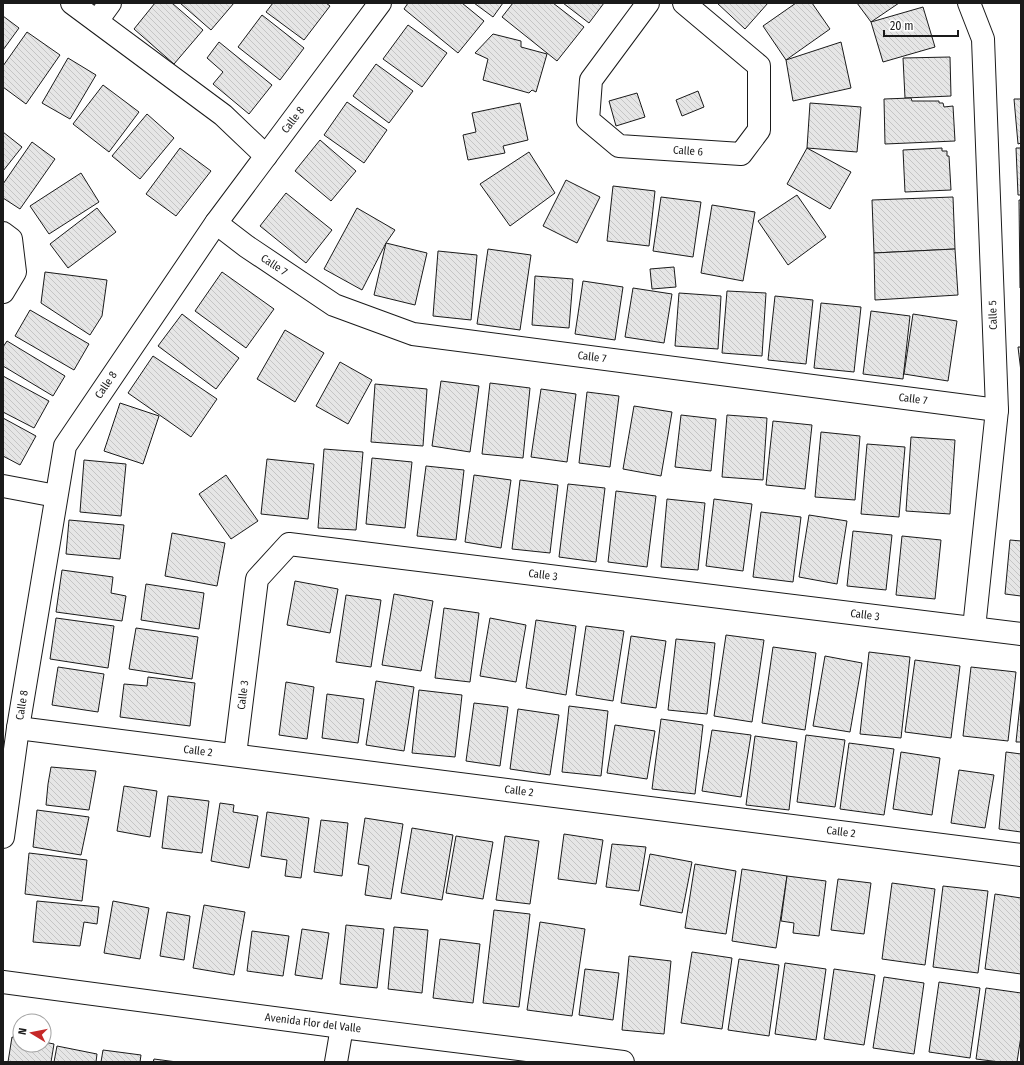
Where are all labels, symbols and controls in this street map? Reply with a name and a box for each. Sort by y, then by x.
scale bar [884,12,958,38]
text: 20 m [890,19,914,33]
street label: Calle 8 [279,104,308,136]
street label: Calle 6 [673,143,704,159]
street label: Calle 7 [258,252,290,279]
street label: Calle 5 [986,300,1000,330]
street label: Calle 7 [577,349,608,365]
street label: Calle 8 [92,369,120,401]
street label: Calle 7 [898,391,929,407]
street label: Calle 3 [528,567,558,583]
street label: Calle 3 [850,607,880,623]
street label: Calle 3 [235,680,251,710]
street label: Calle 8 [13,689,31,721]
street label: Calle 2 [183,743,214,759]
street label: Calle 2 [504,783,535,799]
street label: Calle 2 [826,824,857,840]
street label: Avenida Flor del Valle [264,1011,362,1035]
north arrow [12,1013,52,1053]
text: N [16,1027,30,1036]

